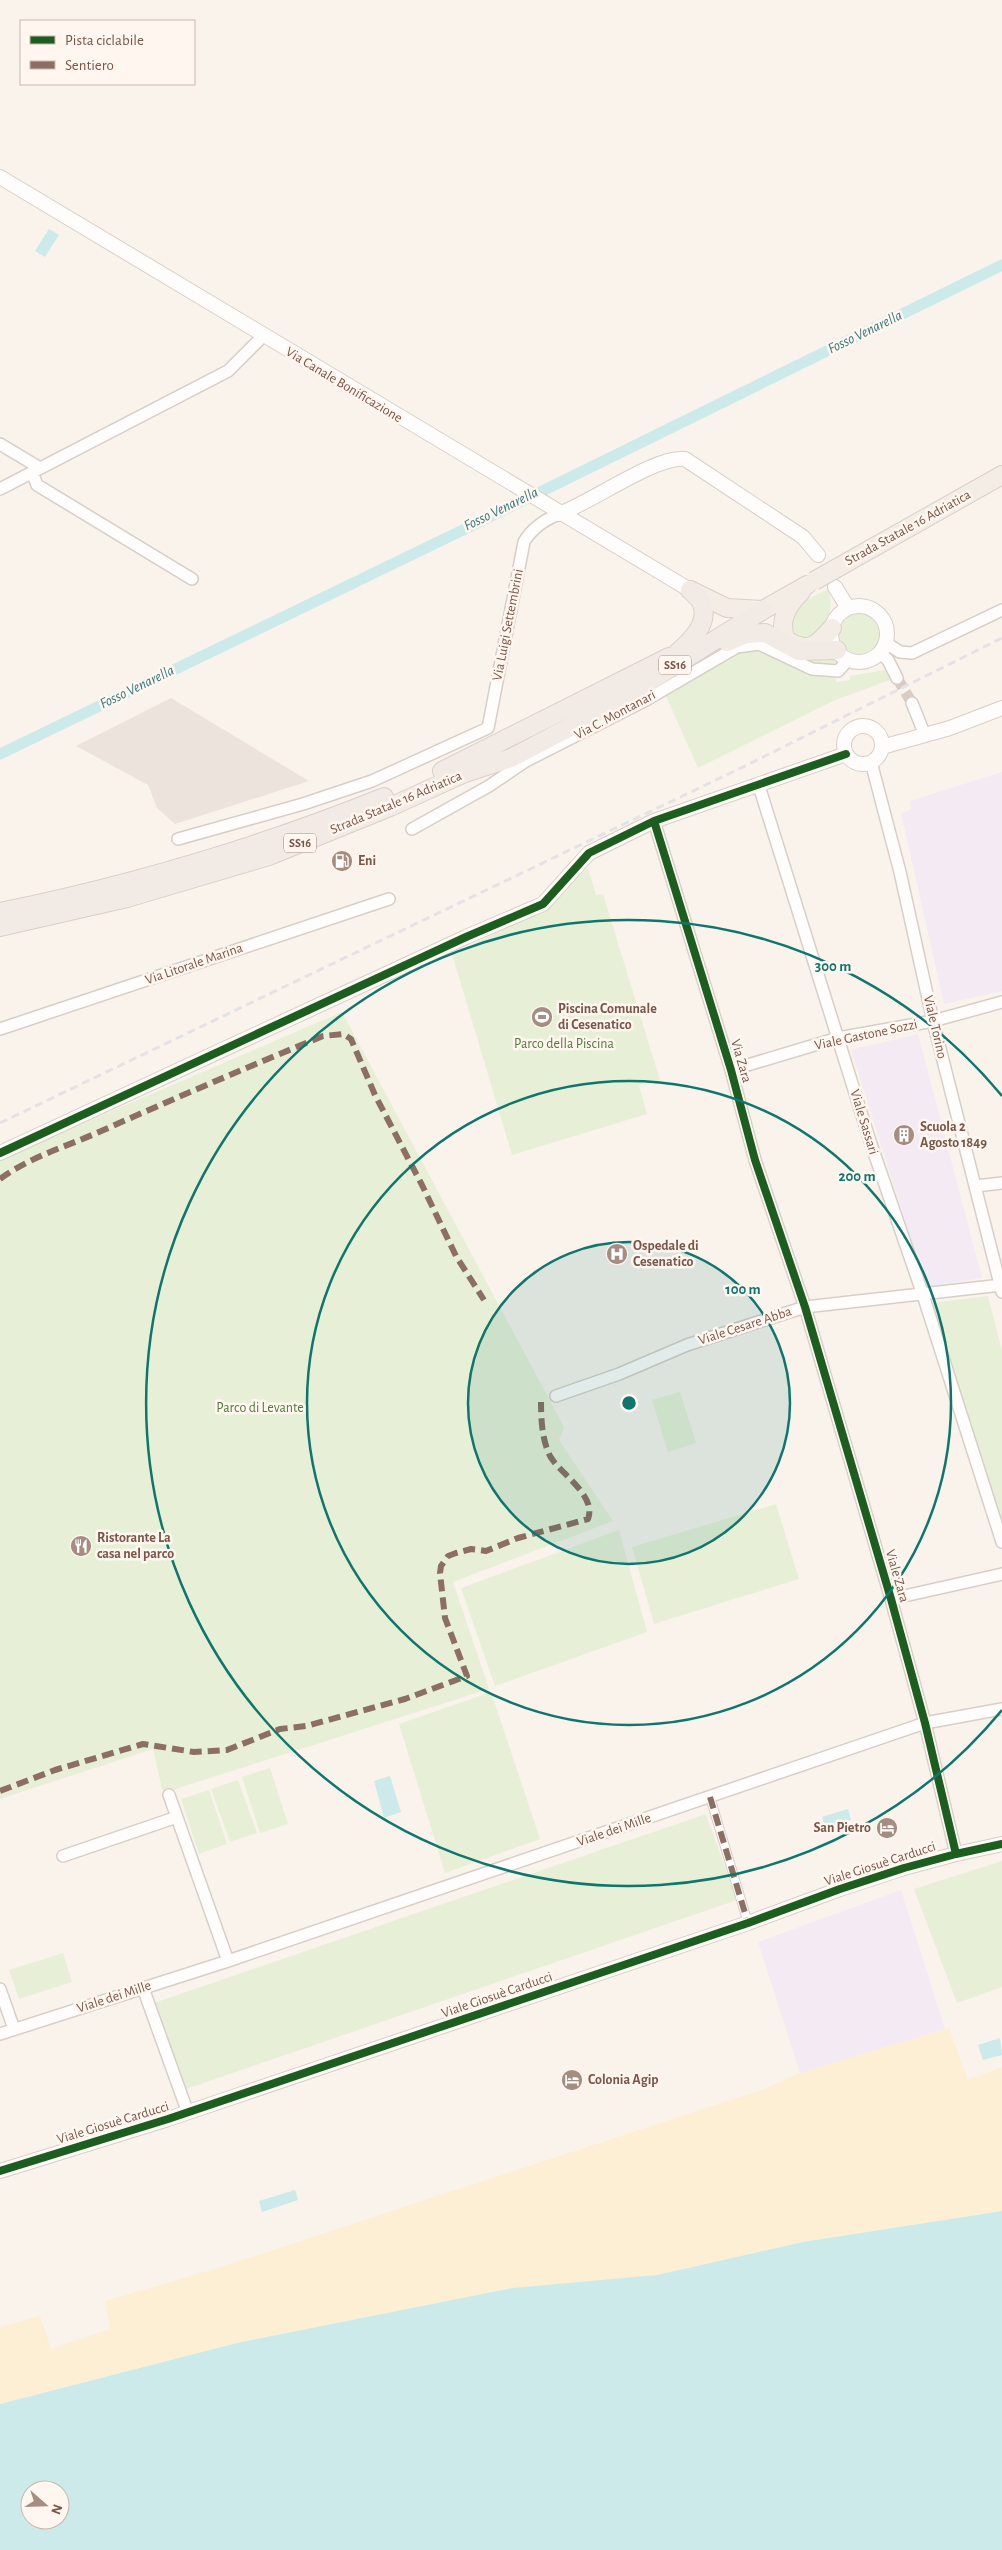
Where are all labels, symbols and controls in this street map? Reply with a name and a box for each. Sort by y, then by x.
legend [20,20,195,85]
text: Pista ciclabile [65,33,144,48]
text: Sentiero [65,58,114,73]
water label: Fosso Venarella [825,308,905,356]
street label: Via Canale Bonificazione [283,345,405,425]
water label: Fosso Venarella [461,485,541,533]
street label: Strada Statale 16 Adriatica [843,487,974,568]
street label: Via Luigi Settembrini [490,568,526,682]
road number: SS16 [659,656,691,674]
water label: Fosso Venarella [97,663,177,711]
street label: Via C. Montanari [572,688,658,742]
street label: Strada Statale 16 Adriatica [328,769,464,837]
road number: SS16 [284,834,316,852]
fuel station icon: Eni [330,849,354,873]
place label: Eni [358,854,376,868]
street label: Via Litorale Marina [143,941,245,987]
text: 300 m [815,959,851,974]
street label: Viale Torino [921,994,949,1060]
place label: Piscina Comunale di Cesenatico [558,1002,657,1032]
sports icon: Piscina Comunale di Cesenatico [530,1005,554,1029]
street label: Viale Gastone Sozzi [813,1017,919,1053]
park label: Parco della Piscina [514,1037,615,1051]
street label: Via Zara [728,1038,754,1085]
street label: Viale Sassari [847,1088,881,1156]
place label: Scuola 2 Agosto 1849 [920,1120,987,1150]
building icon: Scuola 2 Agosto 1849 [892,1123,916,1147]
text: 200 m [838,1169,876,1184]
place label: Ospedale di Cesenatico [633,1239,699,1269]
hospital icon: Ospedale di Cesenatico [605,1242,629,1266]
text: 100 m [725,1282,761,1297]
street label: Viale Cesare Abba [697,1304,794,1348]
centre of rings [620,1394,638,1412]
park label: Parco di Levante [216,1401,304,1415]
place label: Ristorante La casa nel parco [97,1531,174,1561]
restaurant icon: Ristorante La casa nel parco [69,1534,93,1558]
street label: Viale Zara [883,1548,911,1605]
street label: Viale dei Mille [575,1811,653,1849]
hotel icon: San Pietro [875,1816,899,1840]
place label: San Pietro [814,1821,871,1835]
street label: Viale Giosuè Carducci [822,1839,938,1889]
street label: Viale Giosuè Carducci [440,1969,554,2021]
street label: Viale dei Mille [75,1978,153,2016]
hotel icon: Colonia Agip [560,2068,584,2092]
place label: Colonia Agip [588,2073,659,2087]
street label: Viale Giosuè Carducci [55,2099,171,2147]
north arrow [20,2480,70,2530]
text: N [48,2502,65,2516]

